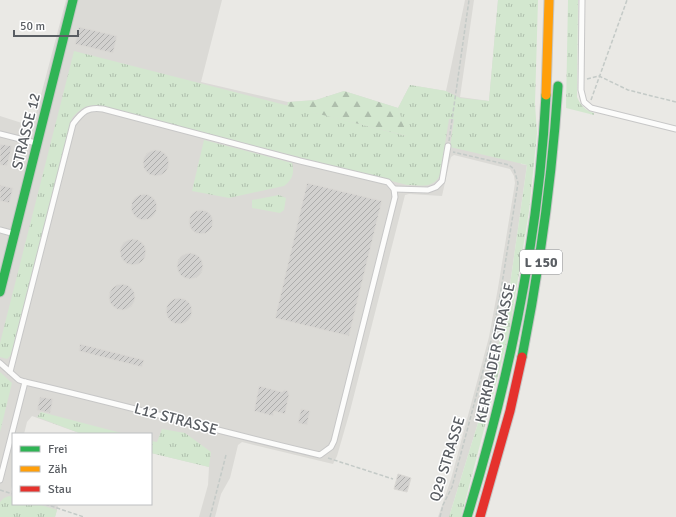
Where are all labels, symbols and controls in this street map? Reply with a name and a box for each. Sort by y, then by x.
scale bar [14,12,78,38]
text: 50 m [20,19,45,34]
street label: STRASSE 12 [8,91,44,171]
road number: L 150 [520,250,562,274]
street label: KERKRADER STRASSE [471,281,519,425]
street label: L12 STRASSE [132,399,220,439]
street label: Q29 STRASSE [426,414,468,504]
legend [12,433,152,505]
text: Frei [48,442,67,457]
text: Zäh [48,462,67,477]
text: Stau [48,482,72,497]

